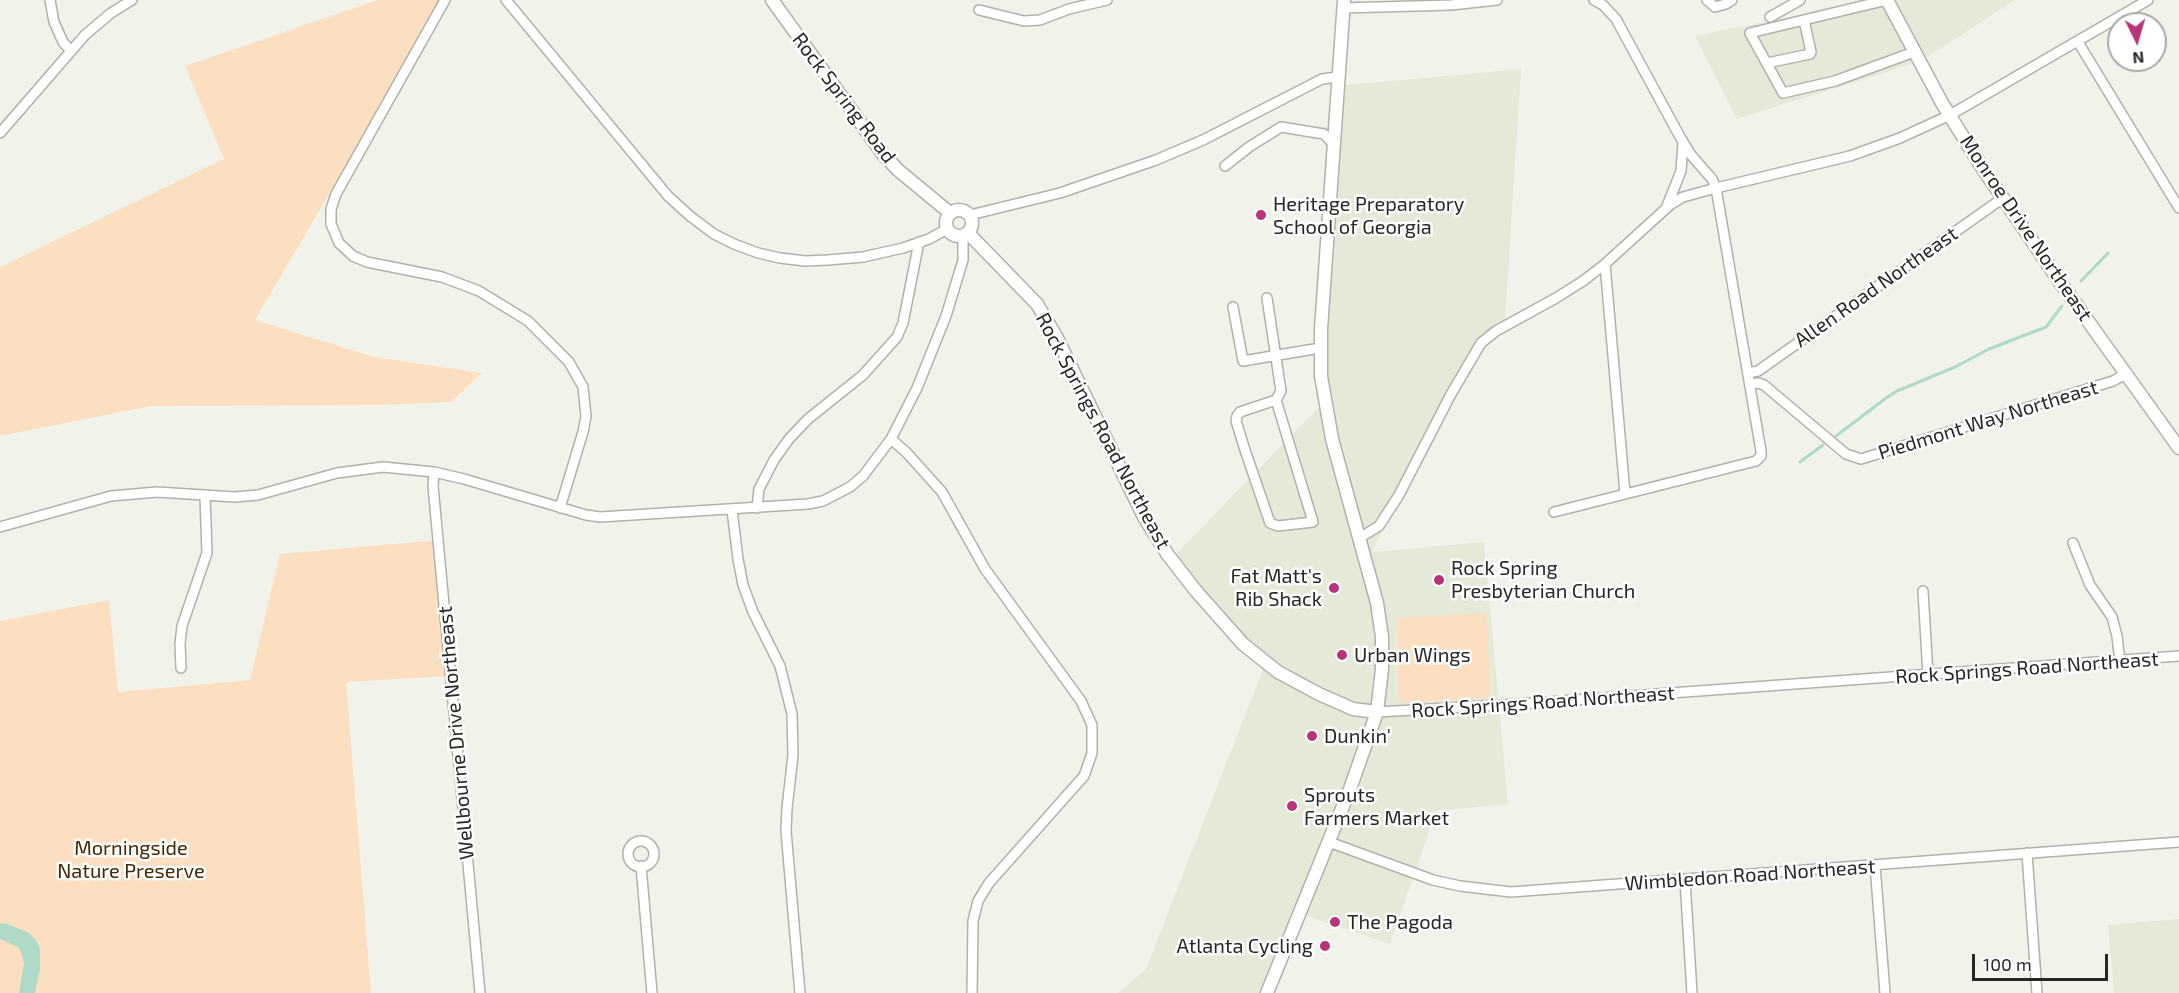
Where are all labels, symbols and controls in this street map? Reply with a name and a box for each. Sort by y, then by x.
north arrow [2107,12,2167,72]
street label: Rock Spring Road [787,28,901,168]
text: N [2132,48,2145,68]
street label: Monroe Drive Northeast [1955,131,2097,325]
place label: Heritage Preparatory School of Georgia [1273,192,1464,239]
marker: Heritage Preparatory School of Georgia [1254,208,1268,222]
street label: Allen Road Northeast [1790,222,1962,352]
street label: Rock Springs Road Northeast [1030,309,1176,553]
street label: Piedmont Way Northeast [1875,375,2101,465]
place label: Rock Spring Presbyterian Church [1451,556,1635,603]
place label: Fat Matt's Rib Shack [1231,564,1322,611]
marker: Rock Spring Presbyterian Church [1432,573,1446,587]
marker: Fat Matt's Rib Shack [1327,581,1341,595]
street label: Wellbourne Drive Northeast [433,605,479,861]
place label: Urban Wings [1354,643,1471,667]
street label: Rock Springs Road Northeast [1894,647,2160,689]
marker: Urban Wings [1335,648,1349,662]
street label: Rock Springs Road Northeast [1410,681,1676,723]
place label: Dunkin' [1324,724,1391,748]
marker: Dunkin' [1305,729,1319,743]
place label: Sprouts Farmers Market [1304,783,1449,830]
marker: Sprouts Farmers Market [1285,799,1299,813]
park label: Morningside Nature Preserve [57,836,205,883]
street label: Wimbledon Road Northeast [1624,854,1876,896]
place label: The Pagoda [1347,910,1453,934]
marker: The Pagoda [1328,915,1342,929]
place label: Atlanta Cycling [1176,934,1313,958]
marker: Atlanta Cycling [1318,939,1332,953]
scale bar [1975,942,2112,980]
text: 100 m [1983,953,2032,975]

